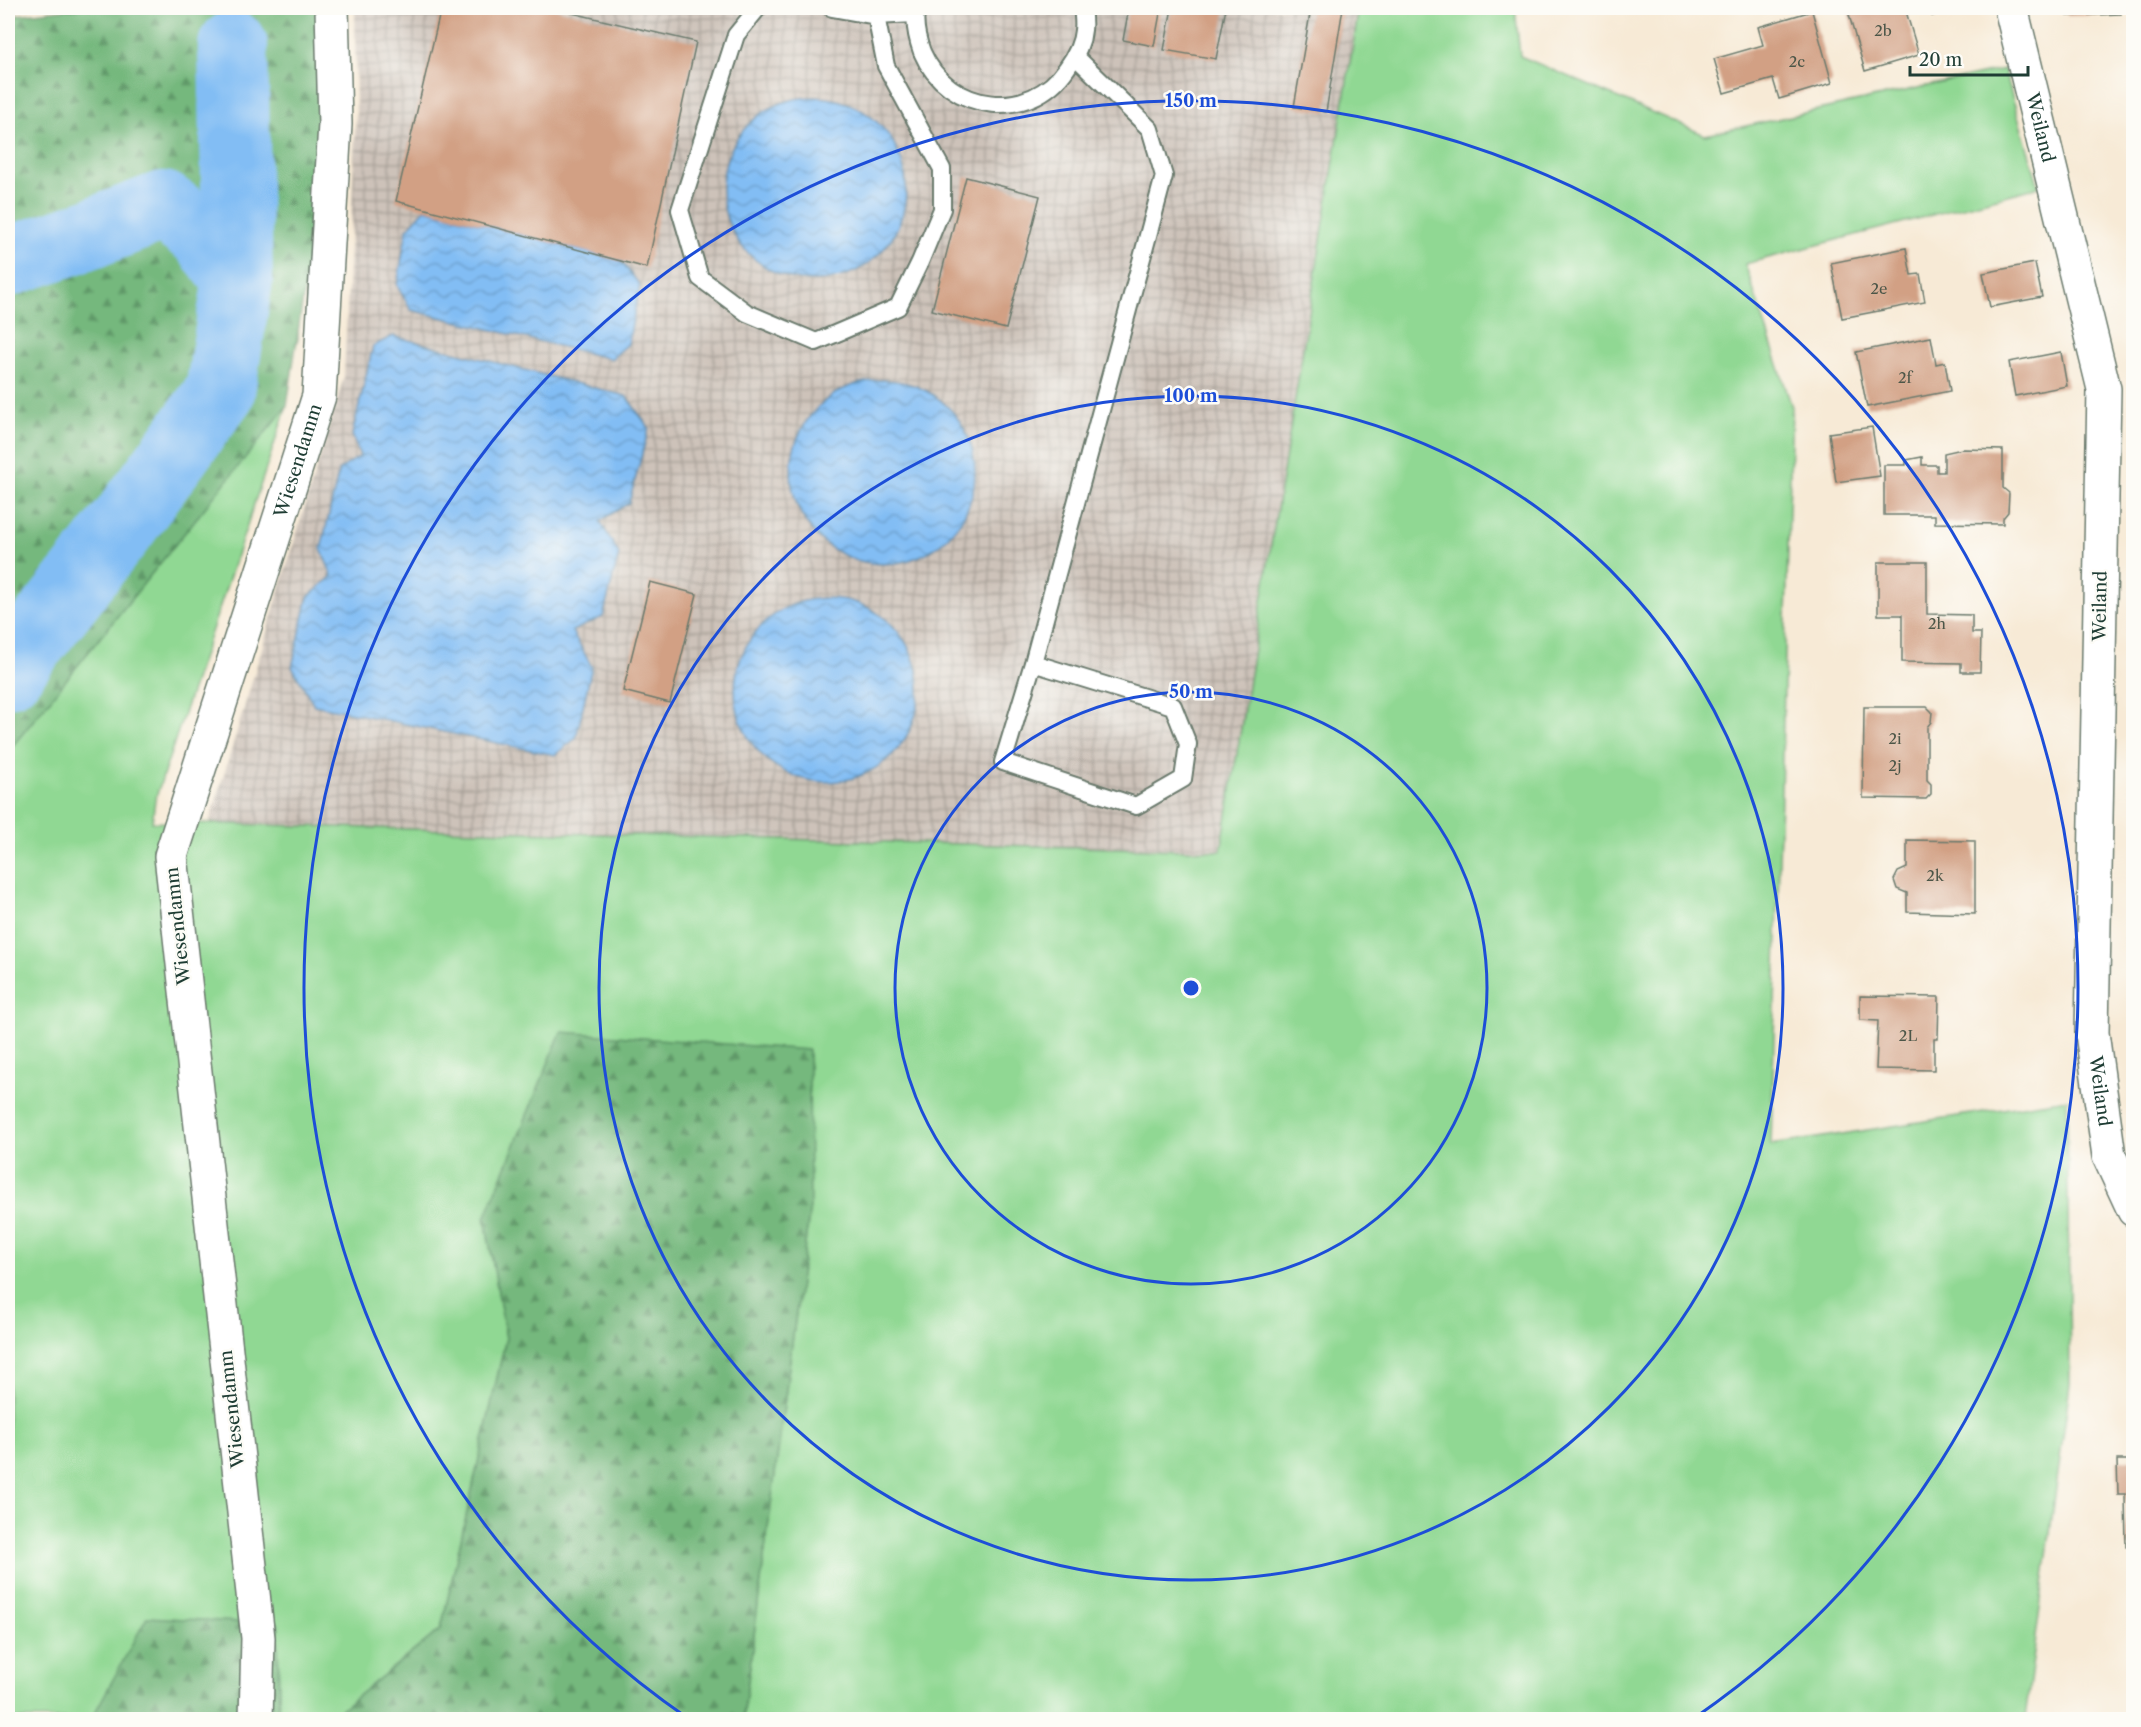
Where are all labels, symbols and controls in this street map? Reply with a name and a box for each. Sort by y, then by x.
house number: 2b [1874,21,1892,40]
scale bar [1910,39,2028,77]
text: 20 m [1919,49,1963,71]
house number: 2c [1789,52,1805,71]
street label: Weiland [2021,89,2059,165]
text: 150 m [1165,90,1217,112]
house number: 2e [1870,279,1888,298]
house number: 2f [1898,368,1914,387]
text: 100 m [1164,385,1218,407]
street label: Wiesendamm [269,401,327,522]
street label: Weiland [2088,570,2112,643]
house number: 2h [1928,614,1947,633]
text: 50 m [1169,681,1213,703]
house number: 2i [1888,729,1902,748]
house number: 2j [1889,756,1901,775]
street label: Wiesendamm [161,866,195,987]
house number: 2k [1926,866,1945,885]
centre of rings [1181,978,1201,998]
house number: 2L [1899,1026,1917,1045]
street label: Weiland [2084,1054,2116,1128]
street label: Wiesendamm [215,1349,249,1470]

